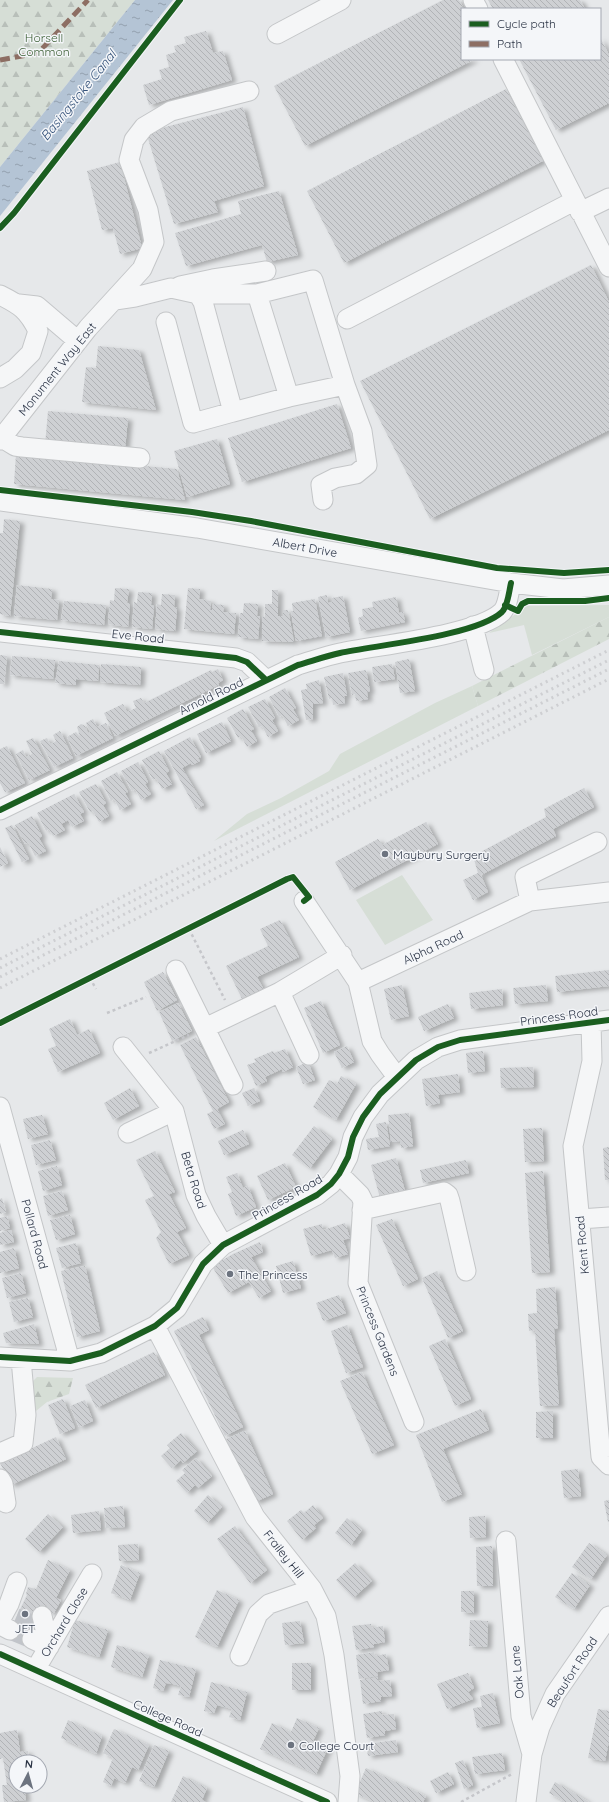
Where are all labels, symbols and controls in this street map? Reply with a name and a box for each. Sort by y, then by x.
legend [461,8,601,60]
text: Cycle path [497,16,556,31]
park label: Horsell Common [18,30,70,59]
text: Path [497,36,522,51]
water label: Basingstoke Canal [37,45,121,143]
street label: Monument Way East [15,319,99,419]
street label: Albert Drive [271,534,339,560]
street label: Eve Road [111,626,165,646]
street label: Arnold Road [176,674,246,718]
place label: Maybury Surgery [393,847,489,862]
marker: Maybury Surgery [380,849,390,859]
street label: Alpha Road [400,926,466,968]
street label: Princess Road [519,1003,599,1029]
street label: Beta Road [178,1150,210,1210]
street label: Princess Road [249,1171,325,1223]
street label: Pollard Road [18,1197,52,1271]
street label: Kent Road [572,1215,592,1275]
place label: The Princess [238,1267,308,1282]
marker: The Princess [225,1269,235,1279]
street label: Princess Gardens [353,1284,403,1378]
street label: Frailey Hill [260,1527,308,1581]
street label: Orchard Close [37,1584,91,1660]
marker: JET [20,1609,30,1619]
place label: JET [15,1621,35,1636]
street label: Beaufort Road [544,1634,600,1710]
street label: Oak Lane [507,1644,527,1699]
street label: College Road [131,1696,205,1740]
place label: College Court [299,1738,374,1753]
marker: College Court [286,1740,296,1750]
north arrow [8,1754,48,1794]
text: N [24,1757,34,1771]

